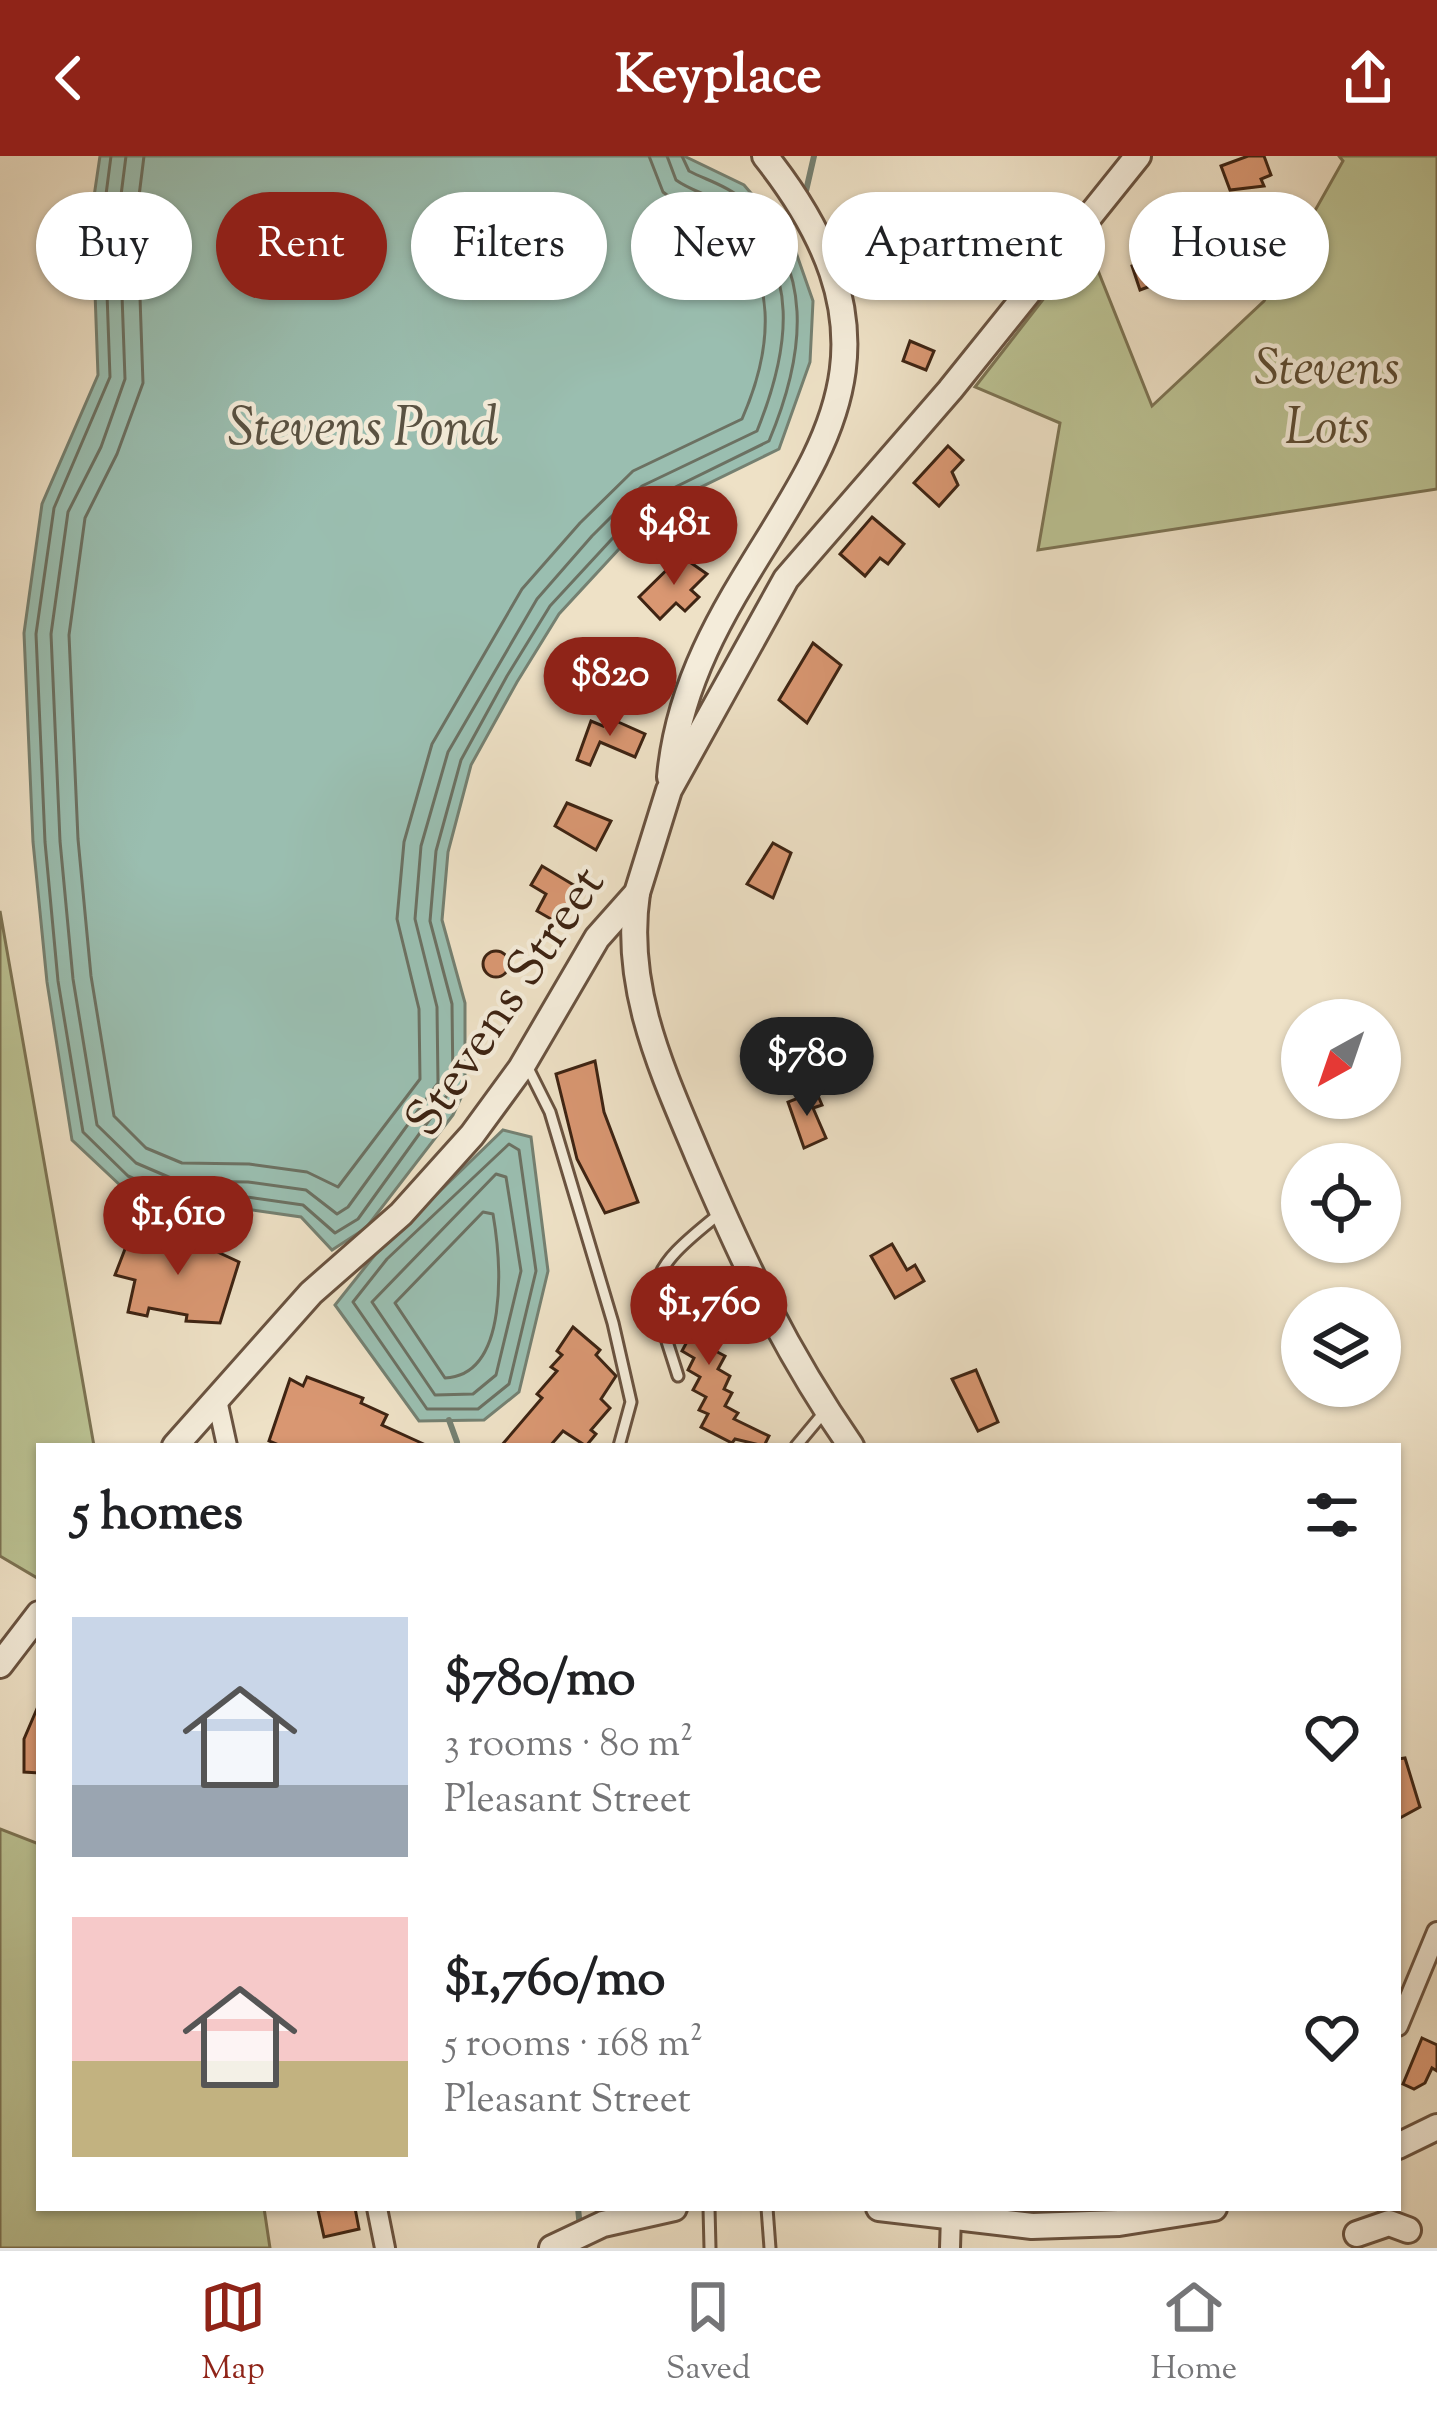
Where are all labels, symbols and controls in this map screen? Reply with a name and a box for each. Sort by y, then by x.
text: Keyplace [615,39,822,117]
icon: back [36,45,102,111]
icon: share [1335,45,1401,111]
chip: Buy [36,192,192,300]
chip: Rent [216,192,387,300]
chip: Filters [411,192,607,300]
chip: New [631,192,798,300]
chip: Apartment [822,192,1105,300]
chip: House [1129,192,1329,300]
park label: Stevens Lots [1254,334,1400,466]
water label: Stevens Pond [228,392,499,470]
pin: $481 [603,486,745,588]
text: $481 [637,497,711,553]
pin: $820 [539,637,681,739]
text: $820 [571,648,649,704]
street label: Stevens Street [390,853,625,1153]
north arrow [1281,999,1401,1119]
map controls [1281,999,1401,1407]
pin: $780 [736,1017,878,1119]
text: $780 [767,1028,847,1084]
button: locate [1281,1143,1401,1263]
pin: $1,610 [80,1176,276,1278]
text: $1,610 [130,1187,226,1243]
pin: $1,760 [611,1266,807,1368]
text: $1,760 [657,1277,761,1333]
button: layers [1281,1287,1401,1407]
text: 5 homes [72,1479,243,1552]
icon: filters [1299,1482,1365,1548]
text: $780/mo [444,1645,635,1718]
icon: home [168,1665,312,1809]
icon: heart [1299,1704,1365,1770]
text: 3 rooms · 80 m² [444,1718,693,1774]
text: Pleasant Street [444,1774,691,1830]
text: $1,760/mo [444,1945,665,2018]
icon: home [168,1965,312,2109]
icon: heart [1299,2004,1365,2070]
text: 5 rooms · 168 m² [444,2018,703,2074]
text: Pleasant Street [444,2074,691,2130]
tab: Map [200,2274,266,2394]
tab: Saved [666,2274,751,2394]
tab: Home [1151,2274,1237,2394]

